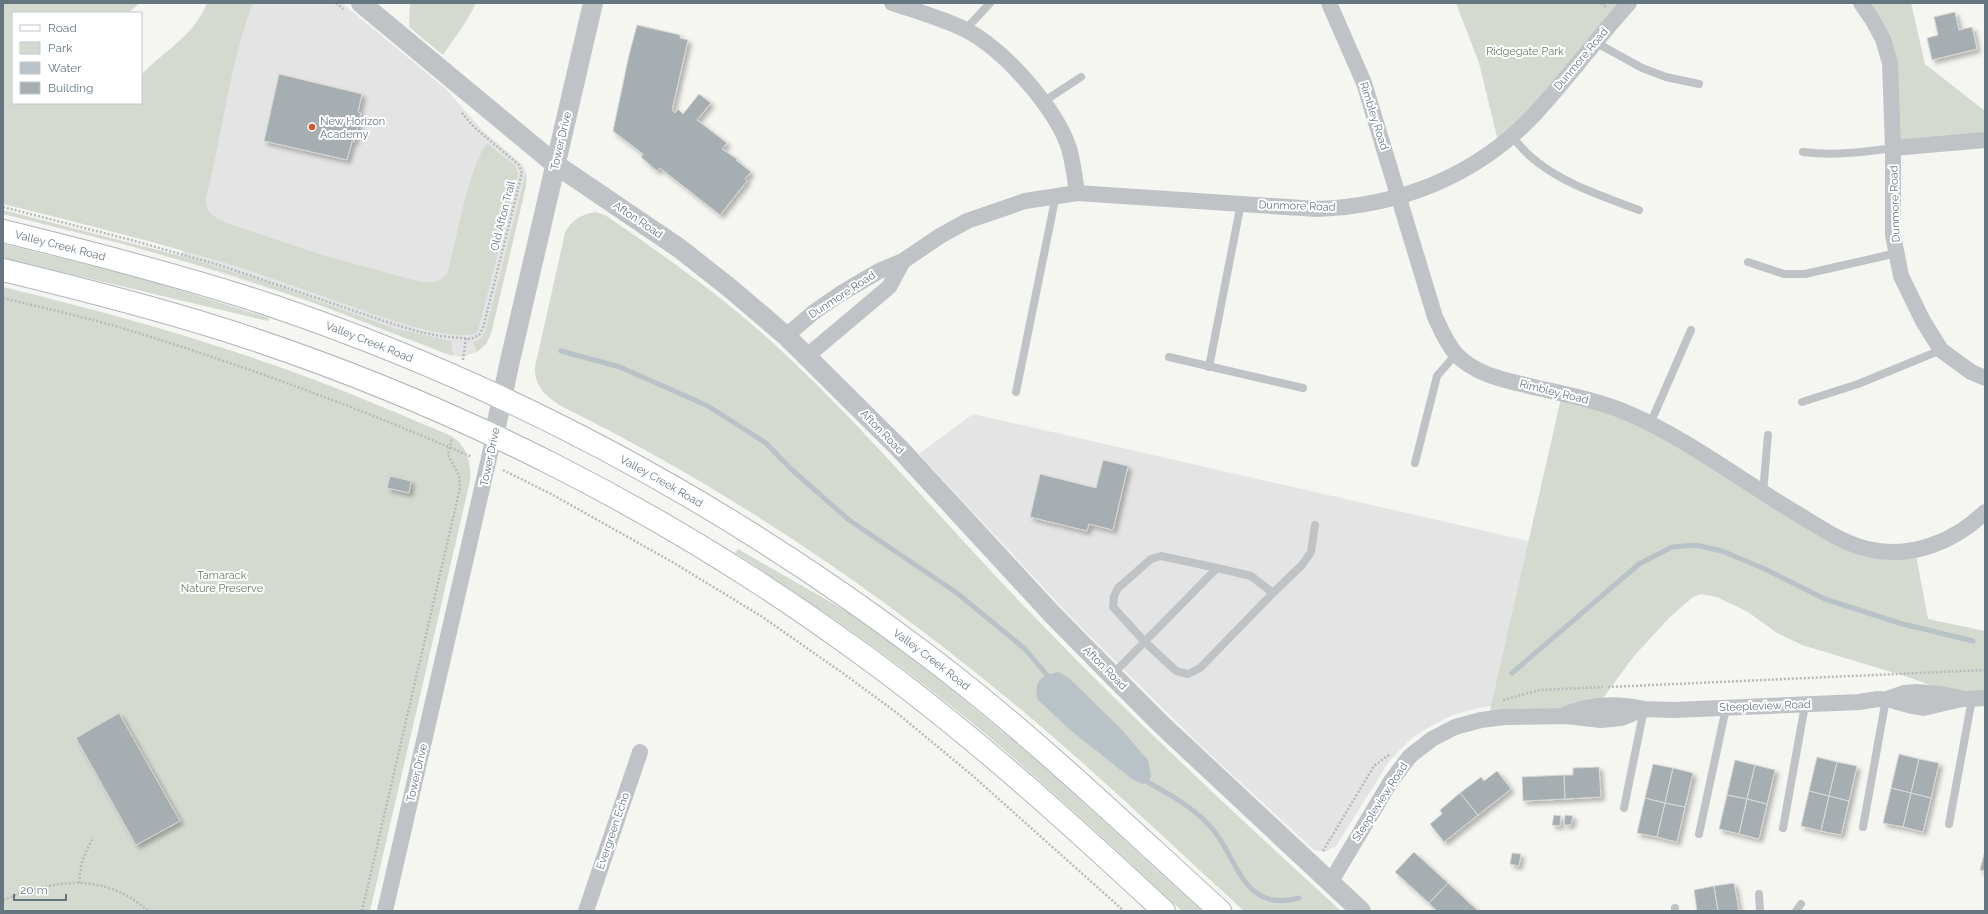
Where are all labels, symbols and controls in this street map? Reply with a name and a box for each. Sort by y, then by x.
legend [12,12,142,104]
text: Road [48,21,77,35]
street label: Dunmore Road [1551,25,1611,93]
text: Park [48,41,73,55]
park label: Ridgegate Park [1486,45,1564,58]
text: Water [48,61,82,75]
street label: Rimbley Road [1357,80,1391,152]
text: Building [48,81,94,95]
street label: Tower Drive [548,110,574,172]
place label: New Horizon Academy [320,115,385,141]
marker: New Horizon Academy [307,122,317,132]
street label: Dunmore Road [1887,165,1903,243]
street label: Old Afton Trail [488,180,518,252]
street label: Dunmore Road [1258,198,1336,214]
street label: Afton Road [611,199,665,241]
street label: Valley Creek Road [14,228,107,263]
street label: Dunmore Road [806,269,878,321]
street label: Valley Creek Road [324,319,415,365]
street label: Rimbley Road [1518,377,1590,407]
street label: Afton Road [858,407,906,457]
street label: Tower Drive [477,426,503,488]
street label: Valley Creek Road [618,452,705,510]
park label: Tamarack Nature Preserve [181,569,264,595]
street label: Valley Creek Road [891,626,973,693]
street label: Afton Road [1080,643,1130,693]
street label: Steepleview Road [1719,698,1811,714]
street label: Tower Drive [404,742,430,804]
street label: Steepleview Road [1350,760,1410,844]
street label: Evergreen Echo [594,790,632,871]
scale bar [14,876,66,902]
text: 20 m [20,883,48,897]

